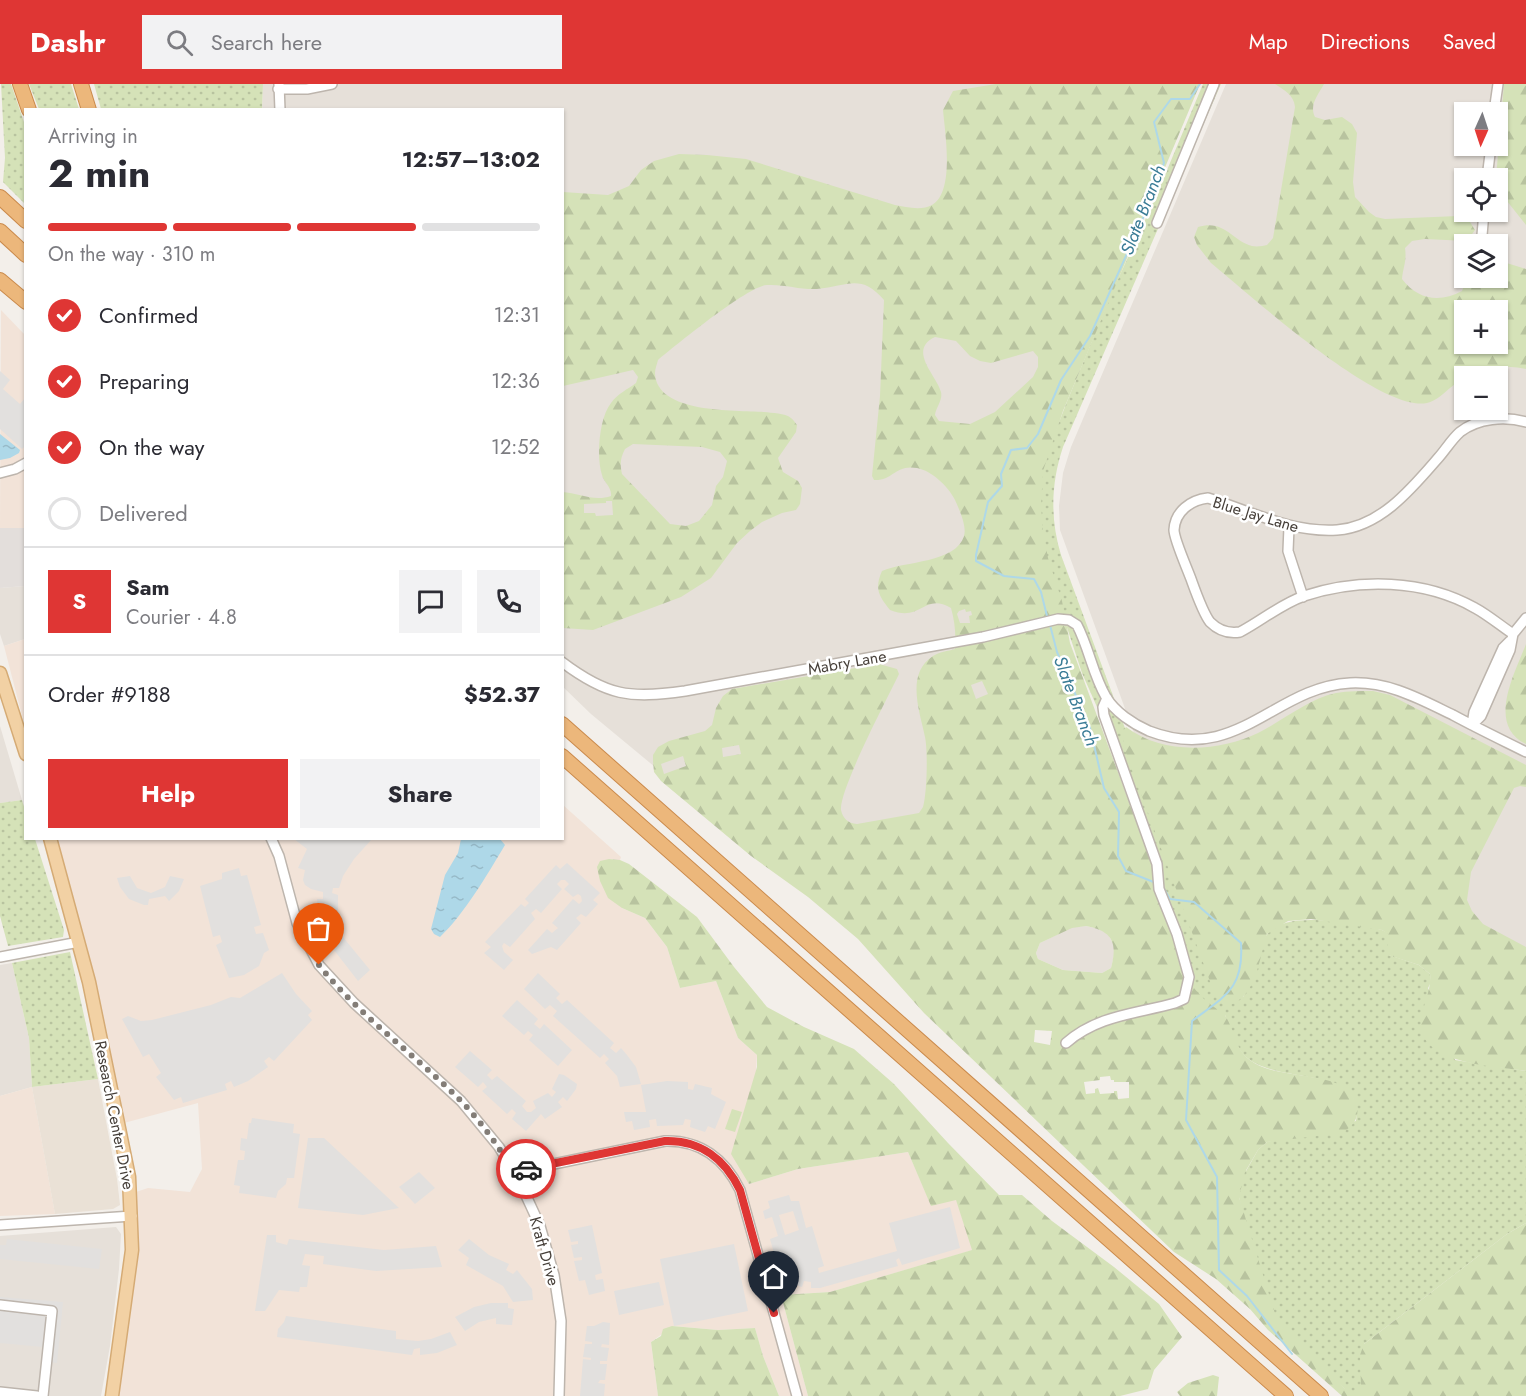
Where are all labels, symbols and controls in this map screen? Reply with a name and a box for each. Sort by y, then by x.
search box [142,15,562,69]
text: Dashr [30,22,106,63]
icon: search [163,26,196,59]
text: Search here [211,26,322,58]
text: Map [1249,27,1288,57]
text: Directions [1321,27,1410,57]
text: Saved [1443,27,1496,57]
north arrow [1454,102,1508,156]
map controls [1454,102,1508,420]
text: Arriving in [48,122,138,151]
text: 12:57–13:02 [402,143,540,175]
text: 2 min [48,145,150,202]
water label: Slate Branch [1114,161,1172,259]
button: locate [1454,168,1508,222]
button: layers [1454,234,1508,288]
text: On the way · 310 m [48,240,215,269]
icon: check [48,299,81,332]
text: Confirmed [99,299,198,331]
button: + [1454,300,1508,354]
text: 12:31 [494,301,540,330]
icon: check [48,365,81,398]
text: Preparing [99,365,190,397]
button: − [1454,366,1508,420]
text: 12:36 [491,367,540,396]
icon: check [48,431,81,464]
text: On the way [99,431,204,463]
text: 12:52 [491,433,540,462]
street label: Blue Jay Lane [1210,490,1302,538]
text: Delivered [99,497,188,529]
button: chat [399,570,462,633]
button: phone [477,570,540,633]
text: Sam [126,571,170,603]
text: S [73,585,86,617]
text: Courier · 4.8 [126,603,237,632]
street label: Mabry Lane [806,644,888,681]
water label: Slate Branch [1047,652,1105,750]
text: Order #9188 [48,678,171,710]
text: $52.37 [464,678,540,710]
button: Help [48,759,288,828]
button: Share [300,759,540,828]
pin [293,903,344,965]
icon: bag [302,912,335,945]
street label: Research Center Drive [89,1039,140,1192]
courier [496,1139,556,1199]
icon: car [510,1153,543,1186]
street label: Kraft Drive [524,1214,565,1288]
pin [748,1251,799,1313]
icon: home [757,1260,790,1293]

